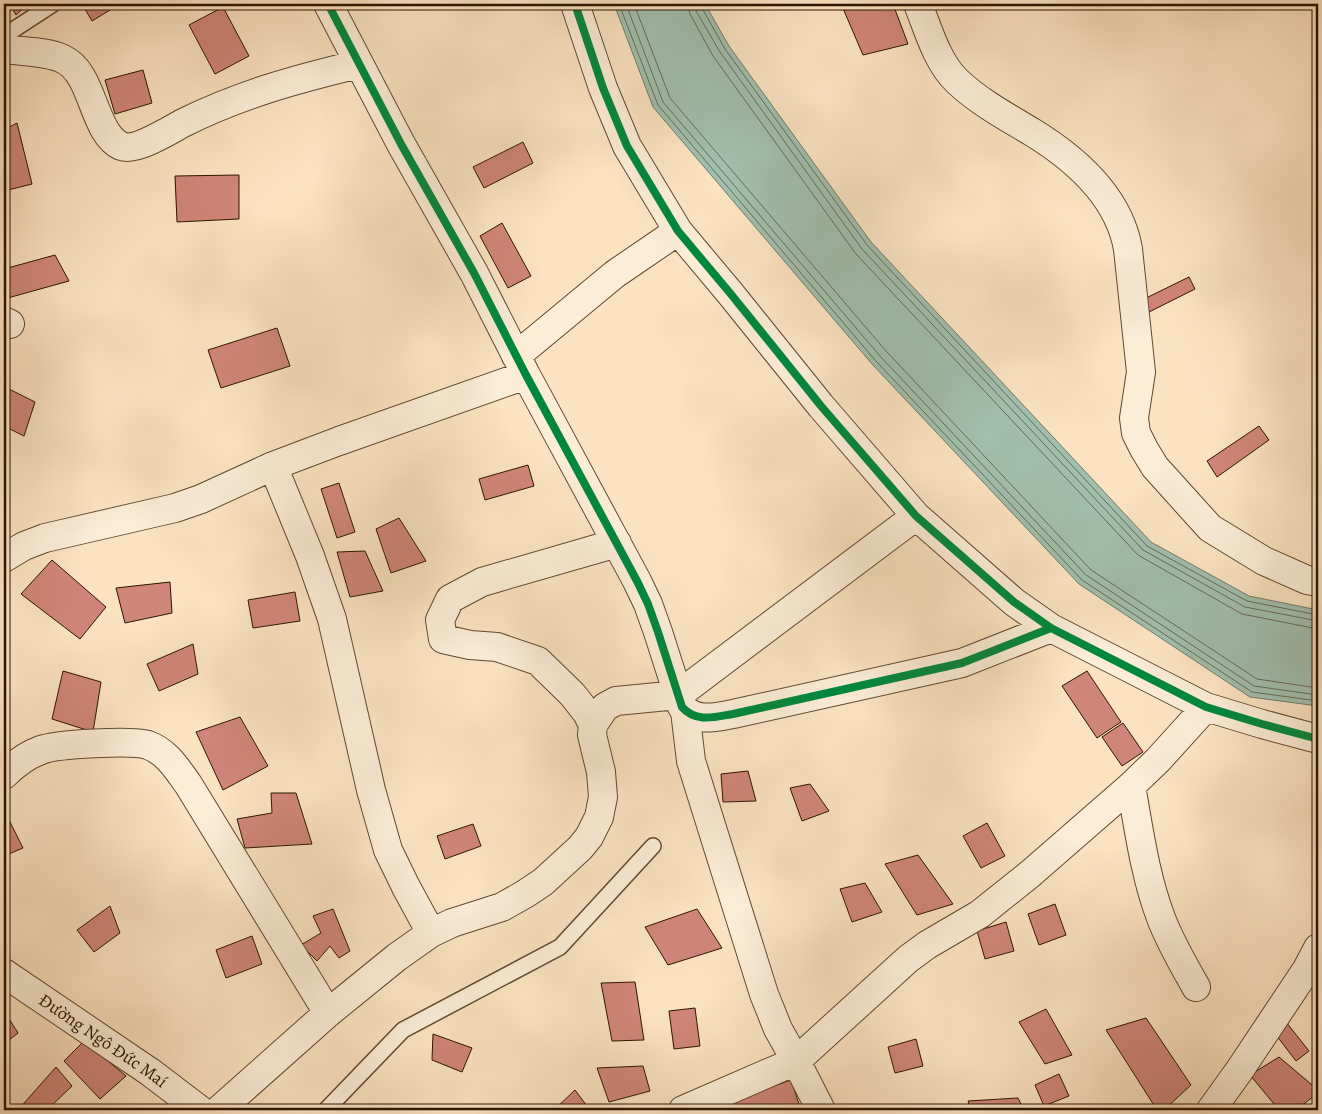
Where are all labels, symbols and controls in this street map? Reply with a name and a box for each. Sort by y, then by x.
street label: Đường Ngô Đức Maí [34,988,173,1093]

